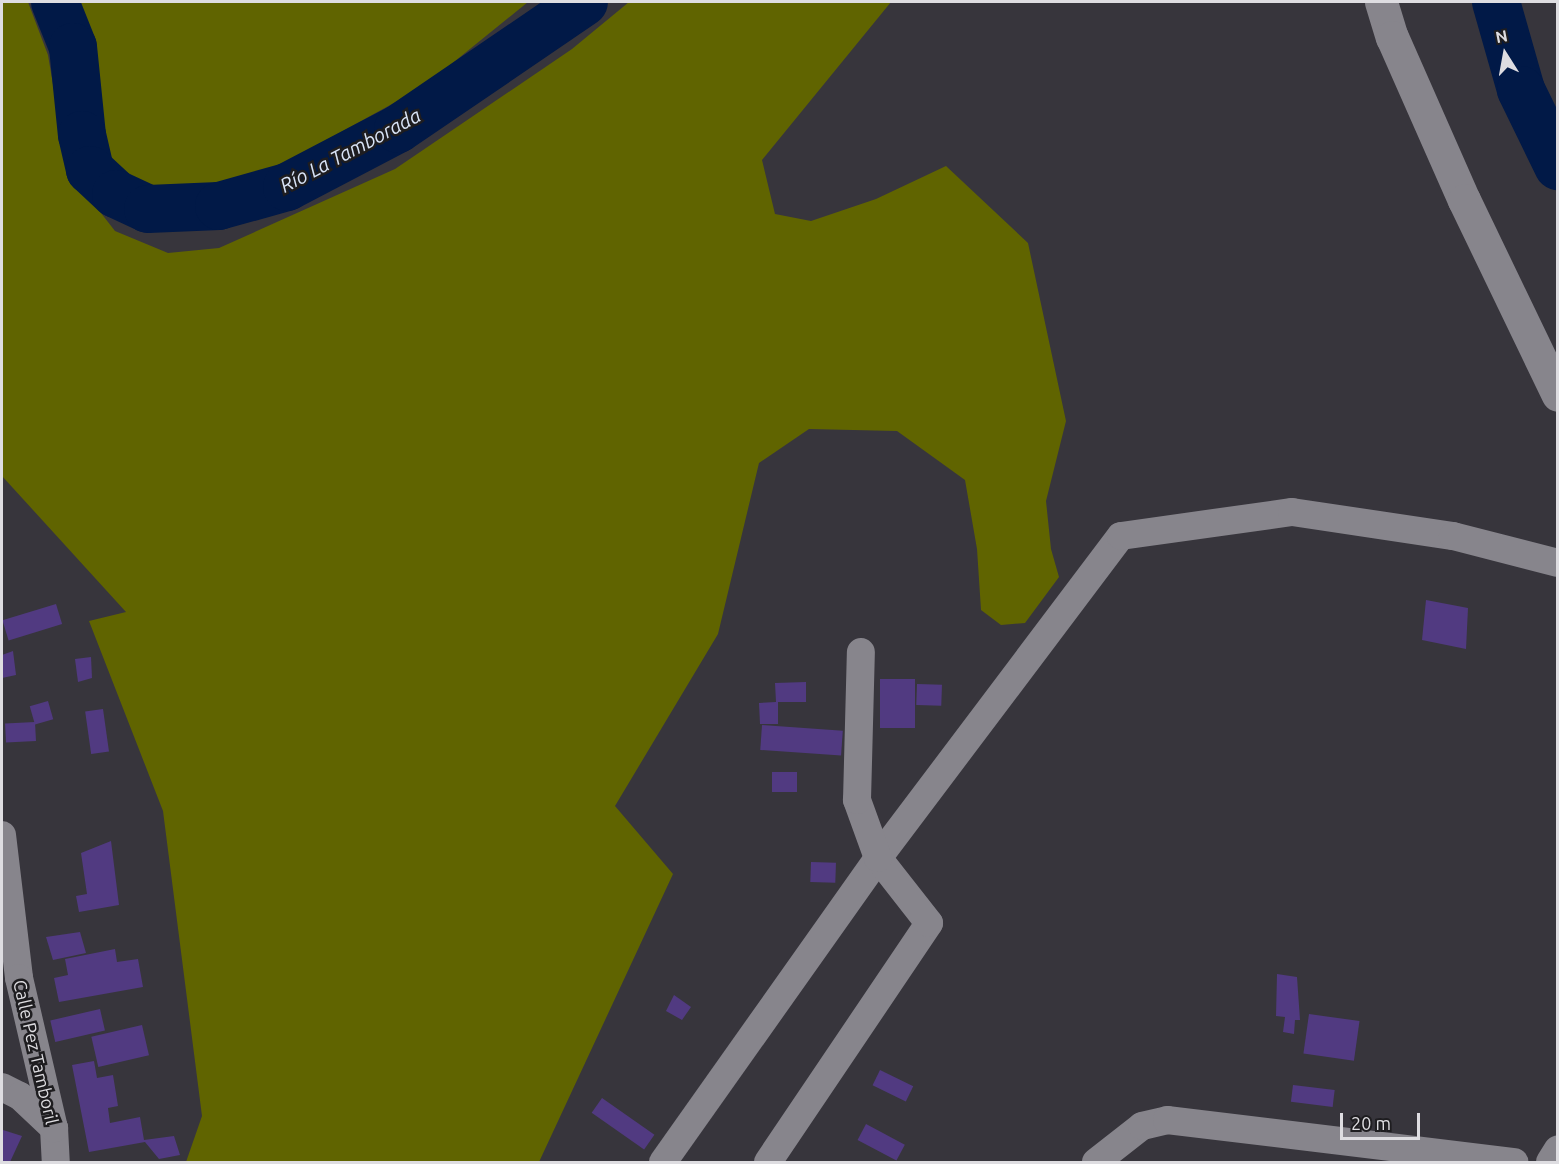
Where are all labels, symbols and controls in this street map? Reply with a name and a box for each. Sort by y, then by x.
north arrow [1475,24,1535,84]
text: N [1494,26,1509,46]
water label: Río La Tamborada [275,103,425,197]
street label: Calle Pez Tamboril [9,978,63,1126]
scale bar [1343,1101,1422,1139]
text: 20 m [1351,1113,1391,1133]

